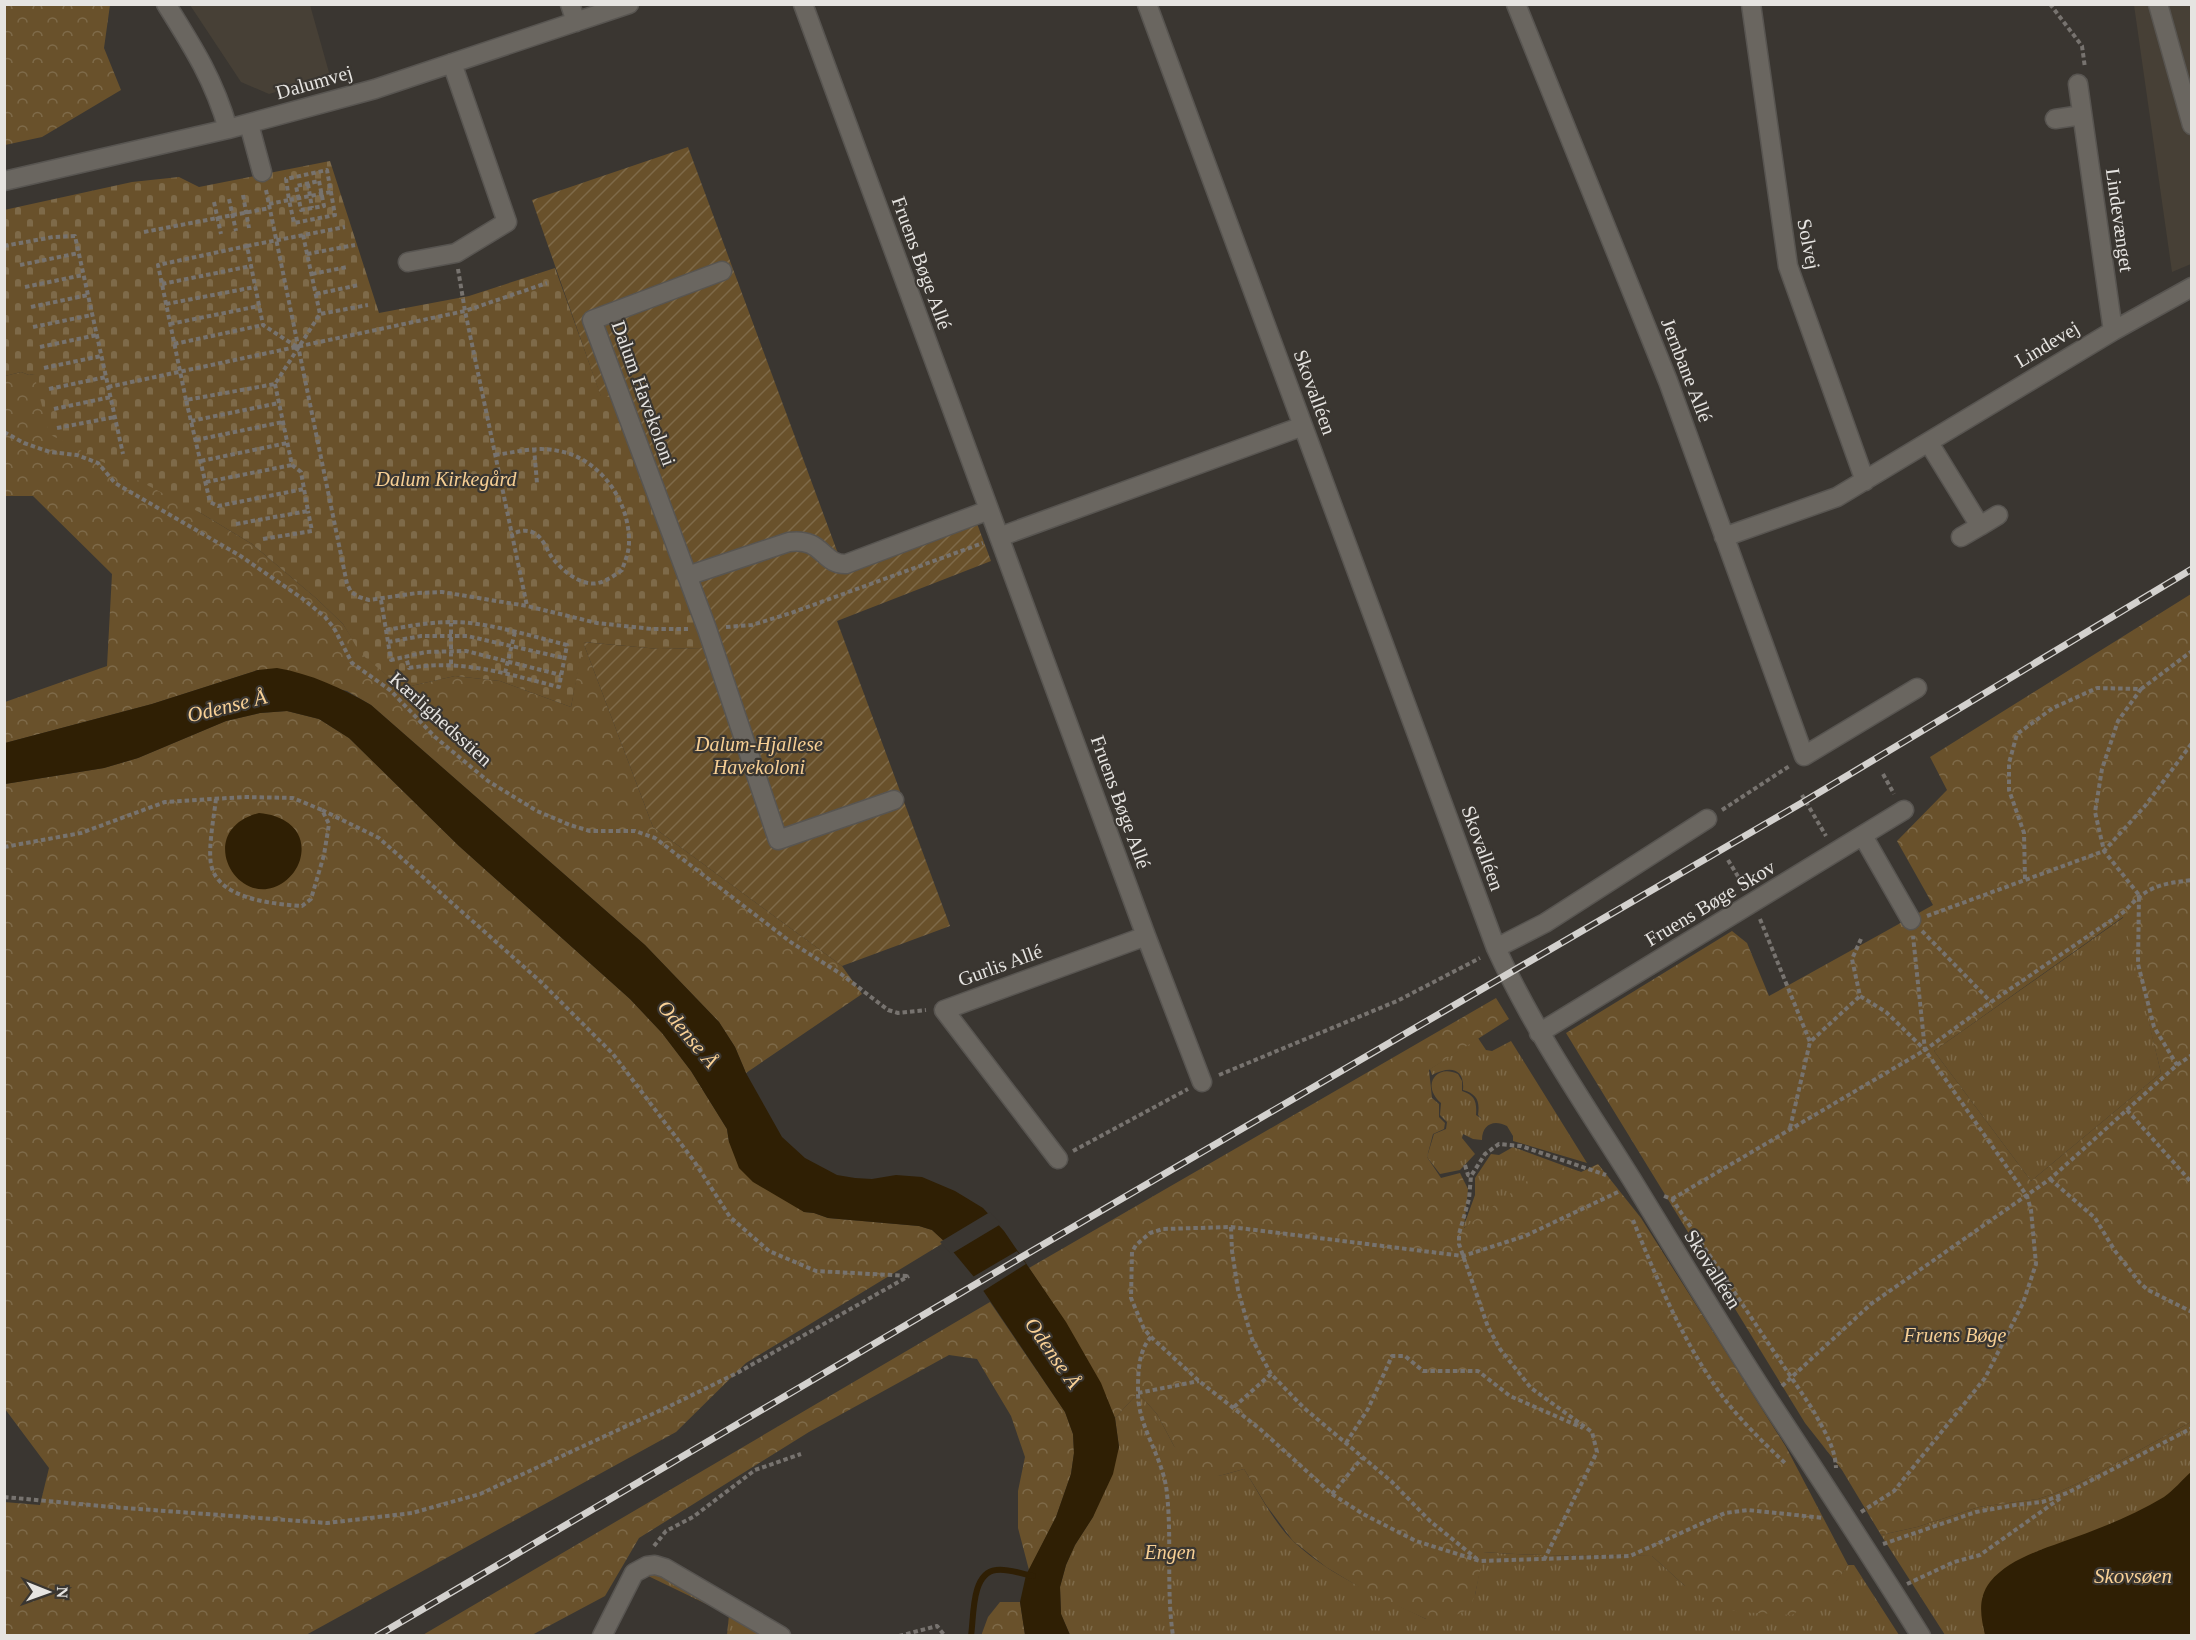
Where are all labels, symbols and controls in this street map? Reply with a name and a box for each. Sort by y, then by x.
street label: Dalumvej [273,61,355,104]
street label: Lindevænget [2101,167,2138,274]
street label: Fruens Bøge Allé [887,193,956,333]
street label: Solvej [1792,217,1825,271]
street label: Jernbane Allé [1657,315,1717,425]
street label: Lindevej [2011,316,2084,373]
street label: Dalum Havekoloni [608,317,681,469]
street label: Skovalléen [1289,346,1341,438]
park label: Dalum Kirkegård [375,468,517,491]
street label: Kærlighedsstien [385,667,497,771]
water label: Odense Å [185,685,269,727]
street label: Fruens Bøge Allé [1086,732,1155,872]
park label: Dalum-Hjallese Havekoloni [694,733,823,778]
street label: Skovalléen [1457,802,1509,894]
street label: Fruens Bøge Skov [1641,856,1780,951]
street label: Gurlis Allé [955,940,1045,990]
water label: Odense Å [653,995,723,1073]
street label: Skovalléen [1680,1225,1746,1313]
water label: Odense Å [1020,1313,1086,1393]
park label: Fruens Bøge [1903,1324,2006,1347]
park label: Engen [1143,1541,1196,1564]
north arrow [18,1562,78,1622]
water label: Skovsøen [2094,1564,2172,1588]
text: N [54,1586,71,1599]

